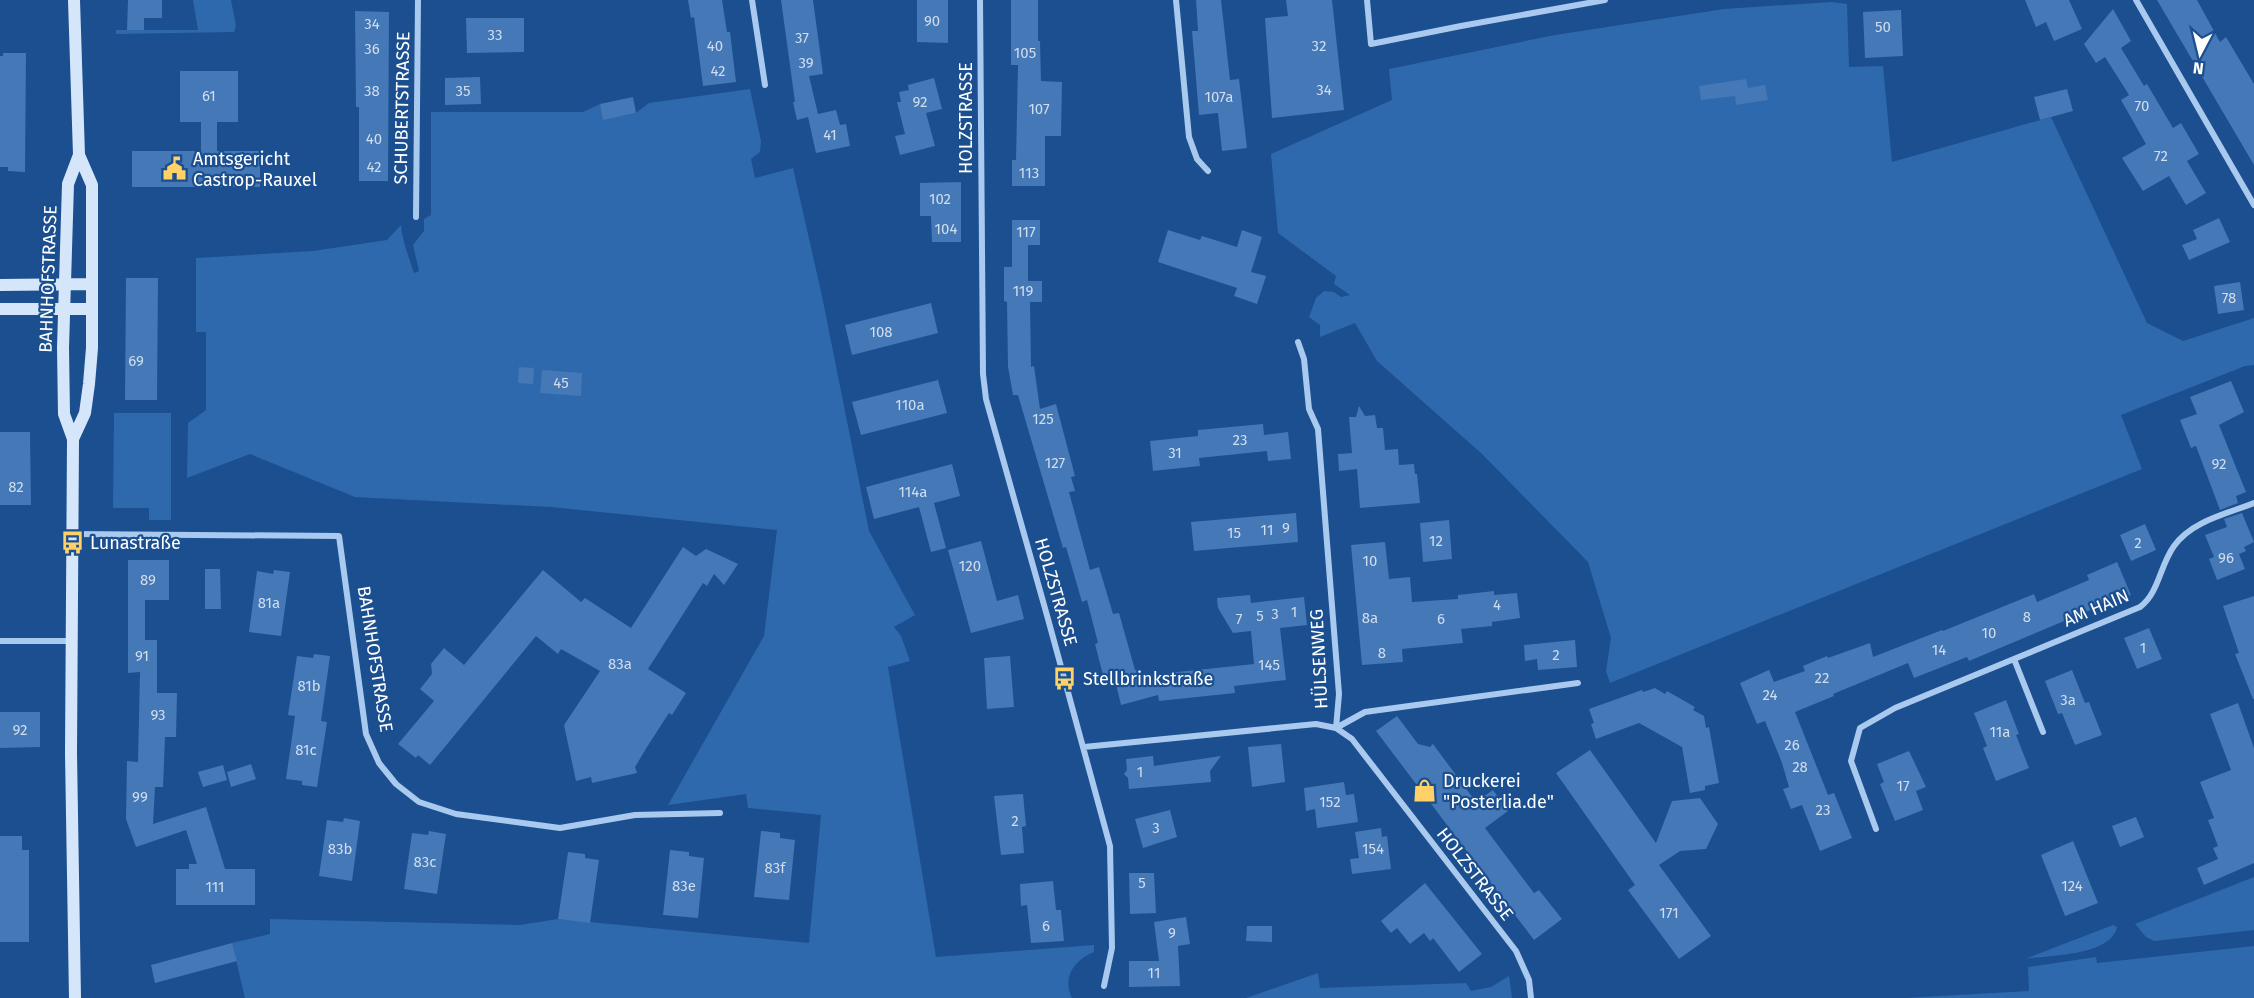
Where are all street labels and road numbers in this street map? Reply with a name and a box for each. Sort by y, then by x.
street label: SCHUBERTSTRASSE [390,31,414,185]
street label: HOLZSTRASSE [955,62,977,174]
street label: BAHNHOFSTRASSE [34,205,62,353]
street label: HOLZSTRASSE [1030,535,1082,649]
street label: BAHNHOFSTRASSE [353,584,397,734]
street label: AM HAIN [2060,584,2132,632]
street label: HÜLSENWEG [1305,608,1333,710]
street label: HOLZSTRASSE [1432,823,1518,925]

